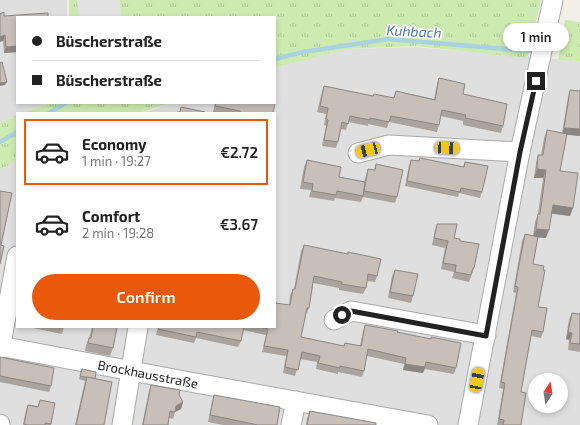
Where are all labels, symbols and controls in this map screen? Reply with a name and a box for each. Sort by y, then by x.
water label: Kuhbach [386,21,442,41]
callout: 1 min [503,23,569,51]
text: 1 min [521,29,551,45]
text: Büscherstraße [56,32,162,50]
text: Büscherstraße [56,71,162,89]
route end [527,72,545,90]
icon: car [34,134,70,170]
text: Economy [82,135,147,153]
car [355,141,381,159]
car [435,141,459,155]
text: €2.72 [220,143,258,161]
text: 1 min · 19:27 [82,153,151,169]
icon: car [34,206,70,242]
text: Comfort [82,207,140,225]
text: €3.67 [220,215,258,233]
text: 2 min · 19:28 [82,225,154,241]
button: Confirm [32,274,260,320]
route start [333,306,351,324]
street label: Brockhausstraße [96,356,200,392]
car [469,367,485,393]
north arrow [528,373,568,413]
map controls [528,373,568,413]

